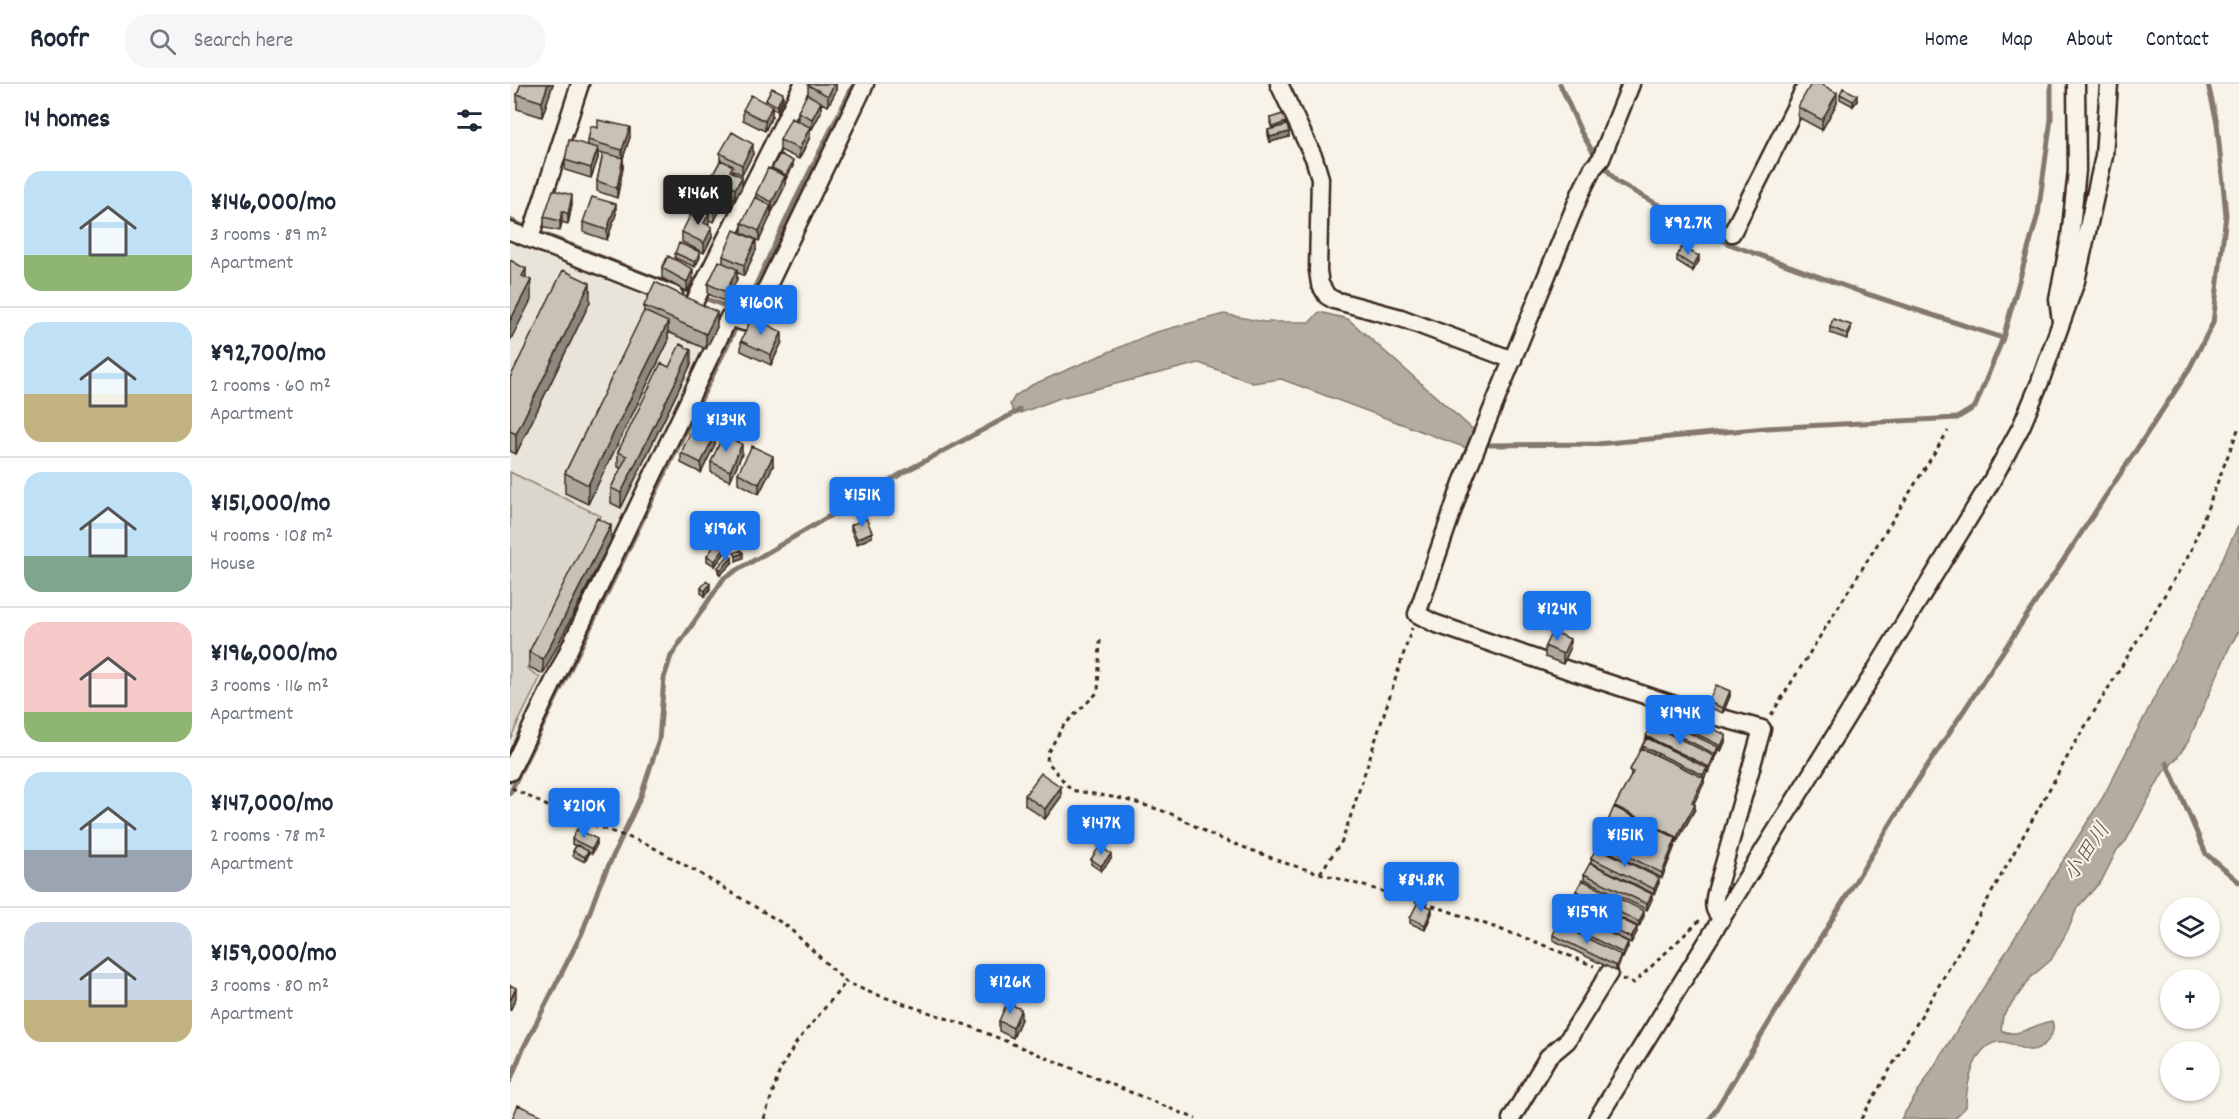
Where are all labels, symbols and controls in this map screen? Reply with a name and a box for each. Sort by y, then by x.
search box [125,14,545,68]
text: Roofr [30,21,89,61]
icon: search [146,25,179,58]
text: Search here [194,26,293,57]
text: Home [1924,26,1968,56]
text: Map [2001,26,2033,56]
text: About [2066,26,2113,56]
text: Contact [2146,26,2209,56]
text: 14 homes [24,102,110,139]
icon: filters [453,104,486,137]
pin: ¥146K [656,175,740,226]
text: ¥146K [677,180,719,208]
text: ¥146,000/mo [210,185,336,222]
icon: home [72,195,144,267]
pin: ¥92.7K [1639,205,1737,256]
text: ¥92.7K [1664,210,1712,238]
text: 3 rooms · 89 m² [210,222,327,250]
text: Apartment [210,250,293,278]
pin: ¥160K [719,285,803,336]
text: ¥160K [739,290,783,318]
text: ¥92,700/mo [210,336,326,373]
icon: home [72,346,144,418]
text: 2 rooms · 60 m² [210,373,331,401]
text: Apartment [210,401,293,429]
pin: ¥134K [684,402,768,453]
text: ¥134K [706,407,746,435]
pin: ¥151K [820,477,904,528]
text: ¥151K [844,482,880,510]
text: ¥151,000/mo [210,486,330,523]
icon: home [72,496,144,568]
pin: ¥196K [683,511,767,562]
text: ¥196K [704,516,746,544]
text: 4 rooms · 108 m² [210,523,333,551]
text: House [210,551,255,579]
pin: ¥124K [1515,591,1599,642]
text: ¥124K [1537,596,1577,624]
text: ¥196,000/mo [210,636,337,673]
icon: home [72,646,144,718]
text: 3 rooms · 116 m² [210,673,329,701]
pin: ¥194K [1638,695,1722,746]
text: ¥194K [1660,700,1700,728]
text: Apartment [210,701,293,729]
text: ¥147,000/mo [210,786,333,823]
pin: ¥210K [542,788,626,839]
text: ¥210K [563,793,605,821]
icon: home [72,796,144,868]
pin: ¥147K [1059,805,1143,856]
text: ¥147K [1081,810,1121,838]
pin: ¥151K [1583,817,1667,868]
water label: 小田川 [2057,817,2119,889]
text: ¥151K [1607,822,1643,850]
text: 2 rooms · 78 m² [210,823,326,851]
text: Apartment [210,851,293,879]
pin: ¥84.8K [1372,862,1470,913]
text: ¥84.8K [1398,867,1444,895]
pin: ¥159K [1545,894,1629,945]
map controls [2160,897,2220,1101]
button: layers [2160,897,2220,957]
text: ¥159K [1566,899,1608,927]
text: ¥159,000/mo [210,936,337,973]
icon: home [72,946,144,1018]
pin: ¥126K [968,964,1052,1015]
text: ¥126K [989,969,1031,997]
button: + [2160,969,2220,1029]
text: 3 rooms · 80 m² [210,973,329,1001]
text: Apartment [210,1001,293,1029]
button: − [2160,1041,2220,1101]

